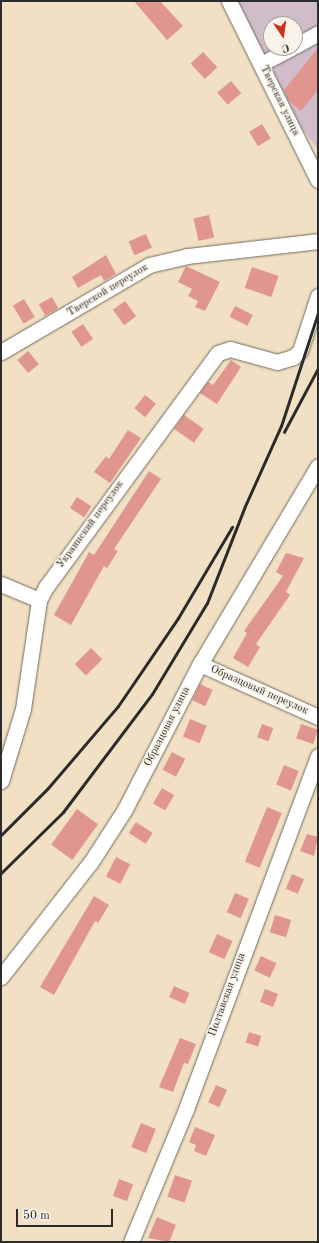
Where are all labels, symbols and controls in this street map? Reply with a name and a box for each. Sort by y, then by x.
north arrow [263,16,303,56]
text: С [281,41,290,53]
street label: Тверская улица [256,64,302,138]
street label: Тверской переулок [65,262,151,320]
street label: Украинский переулок [55,479,127,571]
street label: Образцовый переулок [208,663,310,719]
street label: Образцовая улица [142,685,194,769]
street label: Полтавская улица [207,951,249,1039]
scale bar [18,1201,115,1227]
text: 50 m [23,1210,50,1222]

